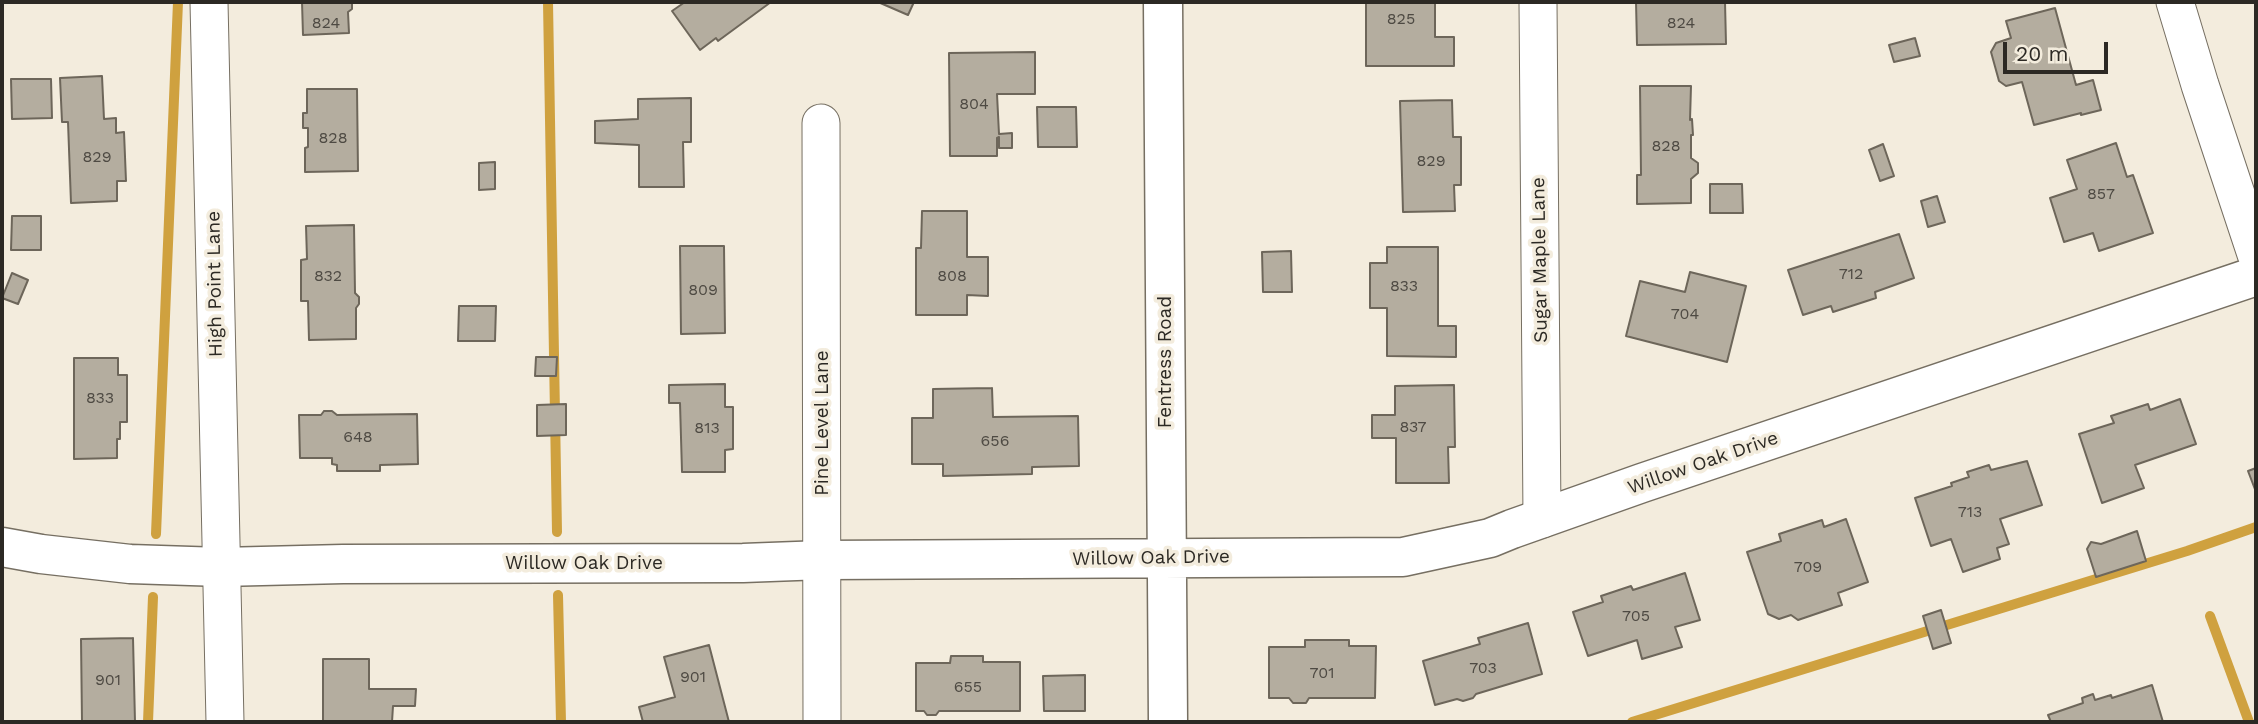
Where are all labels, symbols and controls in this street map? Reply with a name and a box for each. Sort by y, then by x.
house number: 825 [1387,9,1415,29]
house number: 824 [312,13,340,33]
house number: 824 [1667,13,1695,33]
scale bar [2006,28,2111,72]
text: 20 m [2016,41,2068,66]
house number: 804 [959,94,989,114]
house number: 828 [318,128,348,148]
house number: 828 [1651,136,1681,156]
house number: 829 [82,147,112,167]
house number: 829 [1416,151,1446,171]
street label: Sugar Maple Lane [1527,177,1553,343]
house number: 857 [2087,184,2115,204]
street label: High Point Lane [202,211,228,357]
house number: 712 [1839,264,1863,284]
house number: 832 [314,266,342,286]
house number: 808 [937,266,967,286]
house number: 833 [1390,276,1418,296]
house number: 809 [688,280,718,300]
street label: Fentress Road [1154,296,1176,428]
house number: 704 [1671,304,1699,324]
street label: Pine Level Lane [811,350,833,496]
house number: 833 [86,388,114,408]
house number: 837 [1399,417,1427,437]
house number: 813 [694,418,720,438]
house number: 648 [343,427,373,447]
street label: Willow Oak Drive [1625,427,1781,499]
house number: 656 [981,431,1009,451]
house number: 713 [1958,502,1982,522]
street label: Willow Oak Drive [1072,545,1230,571]
street label: Willow Oak Drive [505,552,663,574]
house number: 709 [1794,557,1822,577]
house number: 705 [1622,606,1650,626]
house number: 703 [1469,658,1497,678]
house number: 701 [1310,663,1334,683]
house number: 901 [680,667,706,687]
house number: 901 [95,670,121,690]
house number: 655 [954,677,982,697]

